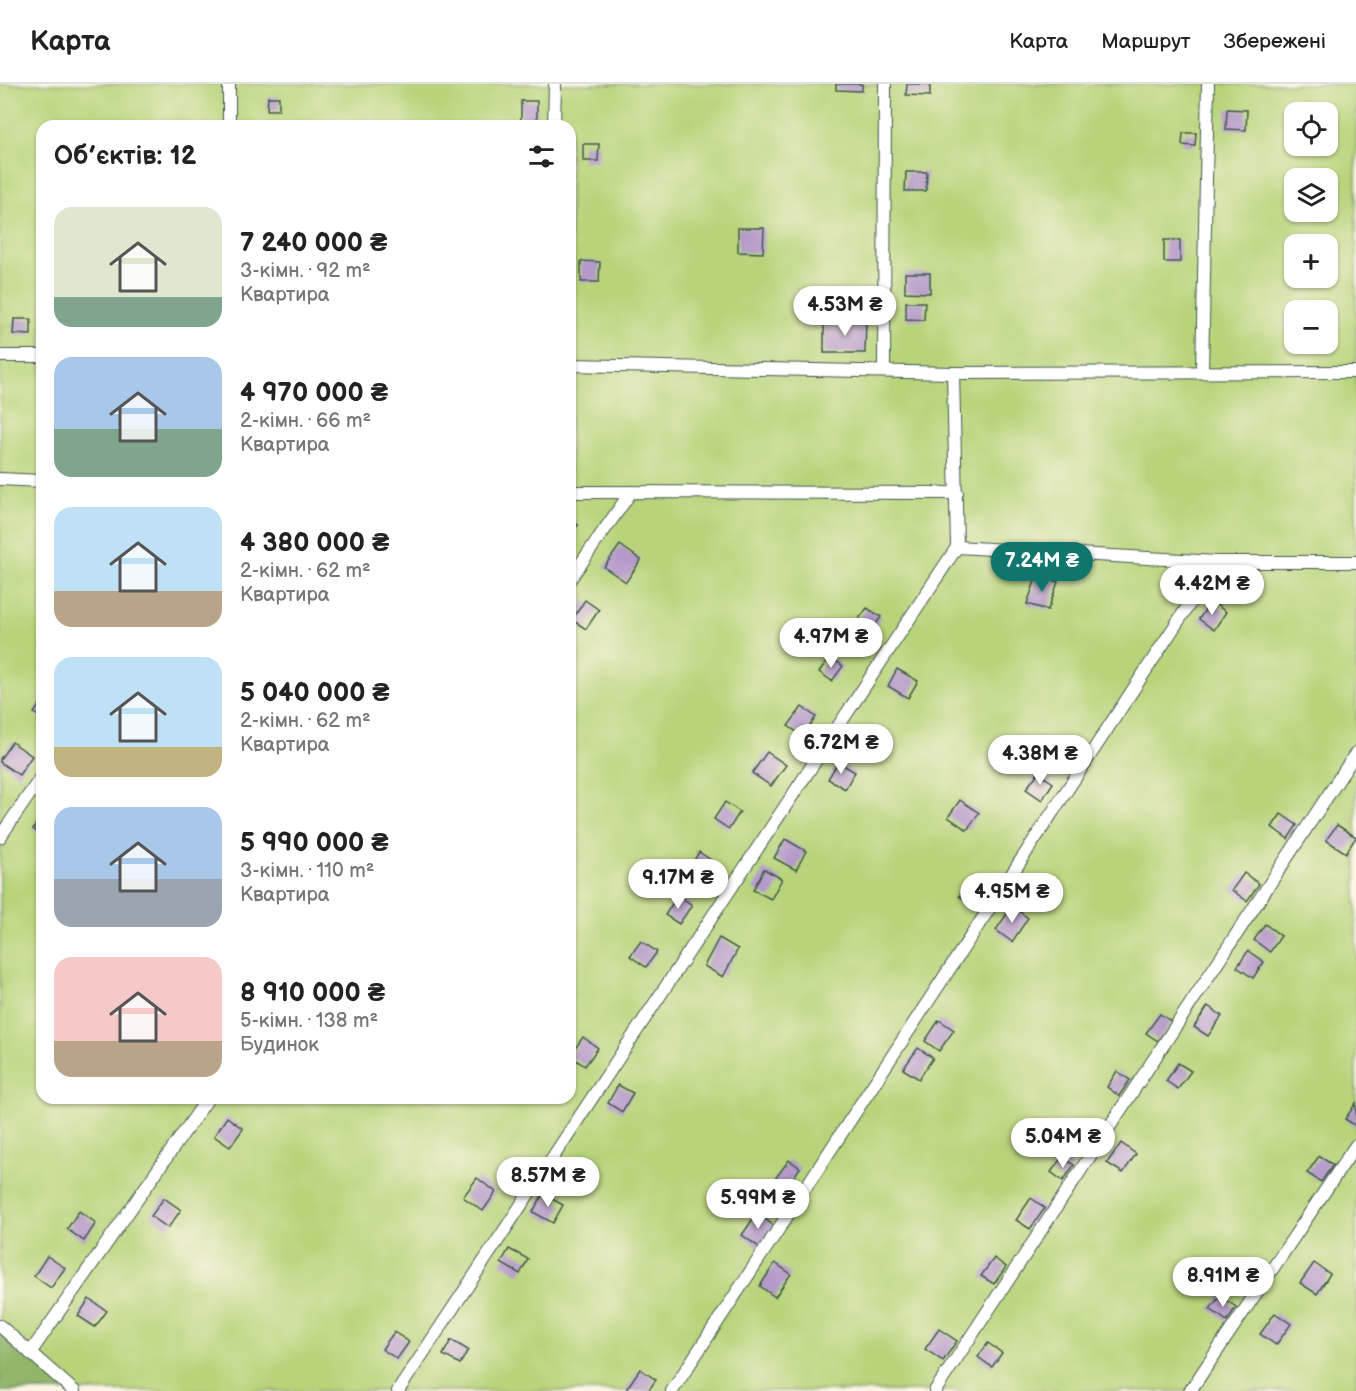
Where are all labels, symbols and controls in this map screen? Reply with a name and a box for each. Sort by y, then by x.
text: Карта [30,25,110,58]
text: Карта [1009,29,1068,54]
text: Маршрут [1101,29,1191,54]
text: Збережені [1224,29,1326,54]
map controls [1284,102,1338,354]
button: locate [1284,102,1338,156]
icon: filters [525,140,558,173]
text: Об’єктів: 12 [54,141,196,172]
button: layers [1284,168,1338,222]
text: 7 240 000 ₴ [240,228,387,259]
icon: home [102,231,174,303]
button: + [1284,234,1338,288]
text: 3-кімн. · 92 m² [240,259,371,283]
text: Квартира [240,283,330,307]
pin: 4.53M ₴ [790,286,900,337]
text: 4.53M ₴ [807,293,883,317]
button: − [1284,300,1338,354]
text: 4 970 000 ₴ [240,378,388,409]
icon: home [102,381,174,453]
text: 2-кімн. · 66 m² [240,409,371,433]
text: Квартира [240,433,330,457]
text: 4 380 000 ₴ [240,528,389,559]
icon: home [102,531,174,603]
pin: 7.24M ₴ [987,542,1097,593]
text: 7.24M ₴ [1005,549,1079,573]
text: 2-кімн. · 62 m² [240,559,371,583]
pin: 4.42M ₴ [1157,565,1267,616]
text: 4.42M ₴ [1174,572,1250,596]
text: Квартира [240,583,330,607]
pin: 4.97M ₴ [776,618,886,669]
text: 4.97M ₴ [794,625,868,649]
text: 5 040 000 ₴ [240,678,390,709]
icon: home [102,681,174,753]
text: 2-кімн. · 62 m² [240,709,371,733]
pin: 6.72M ₴ [786,724,896,775]
text: 6.72M ₴ [803,731,879,755]
text: Квартира [240,733,330,757]
pin: 4.38M ₴ [985,735,1095,786]
text: 4.38M ₴ [1002,742,1078,766]
text: 5 990 000 ₴ [240,828,389,859]
icon: home [102,831,174,903]
text: 3-кімн. · 110 m² [240,859,374,883]
pin: 9.17M ₴ [623,859,733,910]
text: 9.17M ₴ [642,866,714,890]
pin: 4.95M ₴ [957,873,1067,924]
text: 4.95M ₴ [974,880,1050,904]
text: Квартира [240,883,330,907]
text: 8 910 000 ₴ [240,978,385,1009]
icon: home [102,981,174,1053]
text: 5-кімн. · 138 m² [240,1009,378,1033]
text: Будинок [240,1033,319,1057]
pin: 5.04M ₴ [1008,1118,1118,1169]
text: 5.04M ₴ [1025,1125,1101,1149]
pin: 8.57M ₴ [493,1157,603,1208]
text: 8.57M ₴ [511,1164,585,1188]
pin: 5.99M ₴ [703,1179,813,1230]
text: 5.99M ₴ [720,1186,796,1210]
pin: 8.91M ₴ [1168,1257,1278,1308]
text: 8.91M ₴ [1187,1264,1259,1288]

